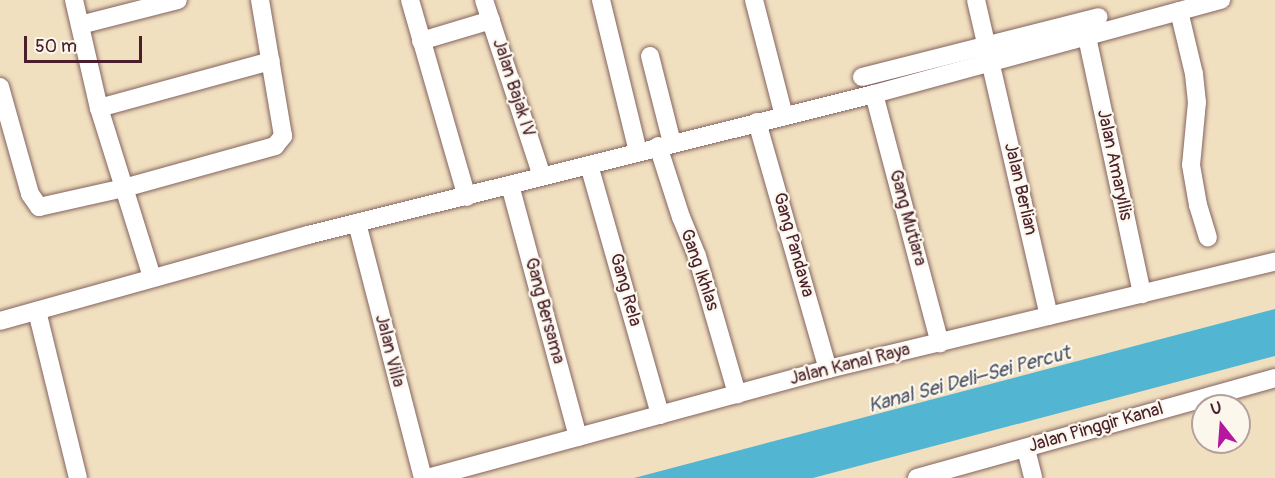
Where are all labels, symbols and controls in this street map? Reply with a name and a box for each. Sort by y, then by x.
scale bar [27,24,146,62]
text: 50 m [35,35,77,58]
street label: Jalan Bajak IV [487,36,539,140]
street label: Jalan Amaryllis [1092,108,1136,222]
street label: Jalan Berlian [999,141,1041,237]
street label: Gang Mutiara [884,168,930,268]
street label: Gang Pandawa [768,190,818,300]
street label: Gang Ikhlas [675,226,723,314]
street label: Gang Rela [604,251,646,329]
street label: Gang Bersama [519,255,569,367]
street label: Jalan Villa [370,312,408,390]
street label: Jalan Kanal Raya [787,340,913,390]
water label: Kanal Sei Deli–Sei Percut [865,340,1073,418]
north arrow [1191,394,1251,454]
street label: Jalan Pinggir Kanal [1026,398,1166,458]
text: U [1208,398,1224,420]

